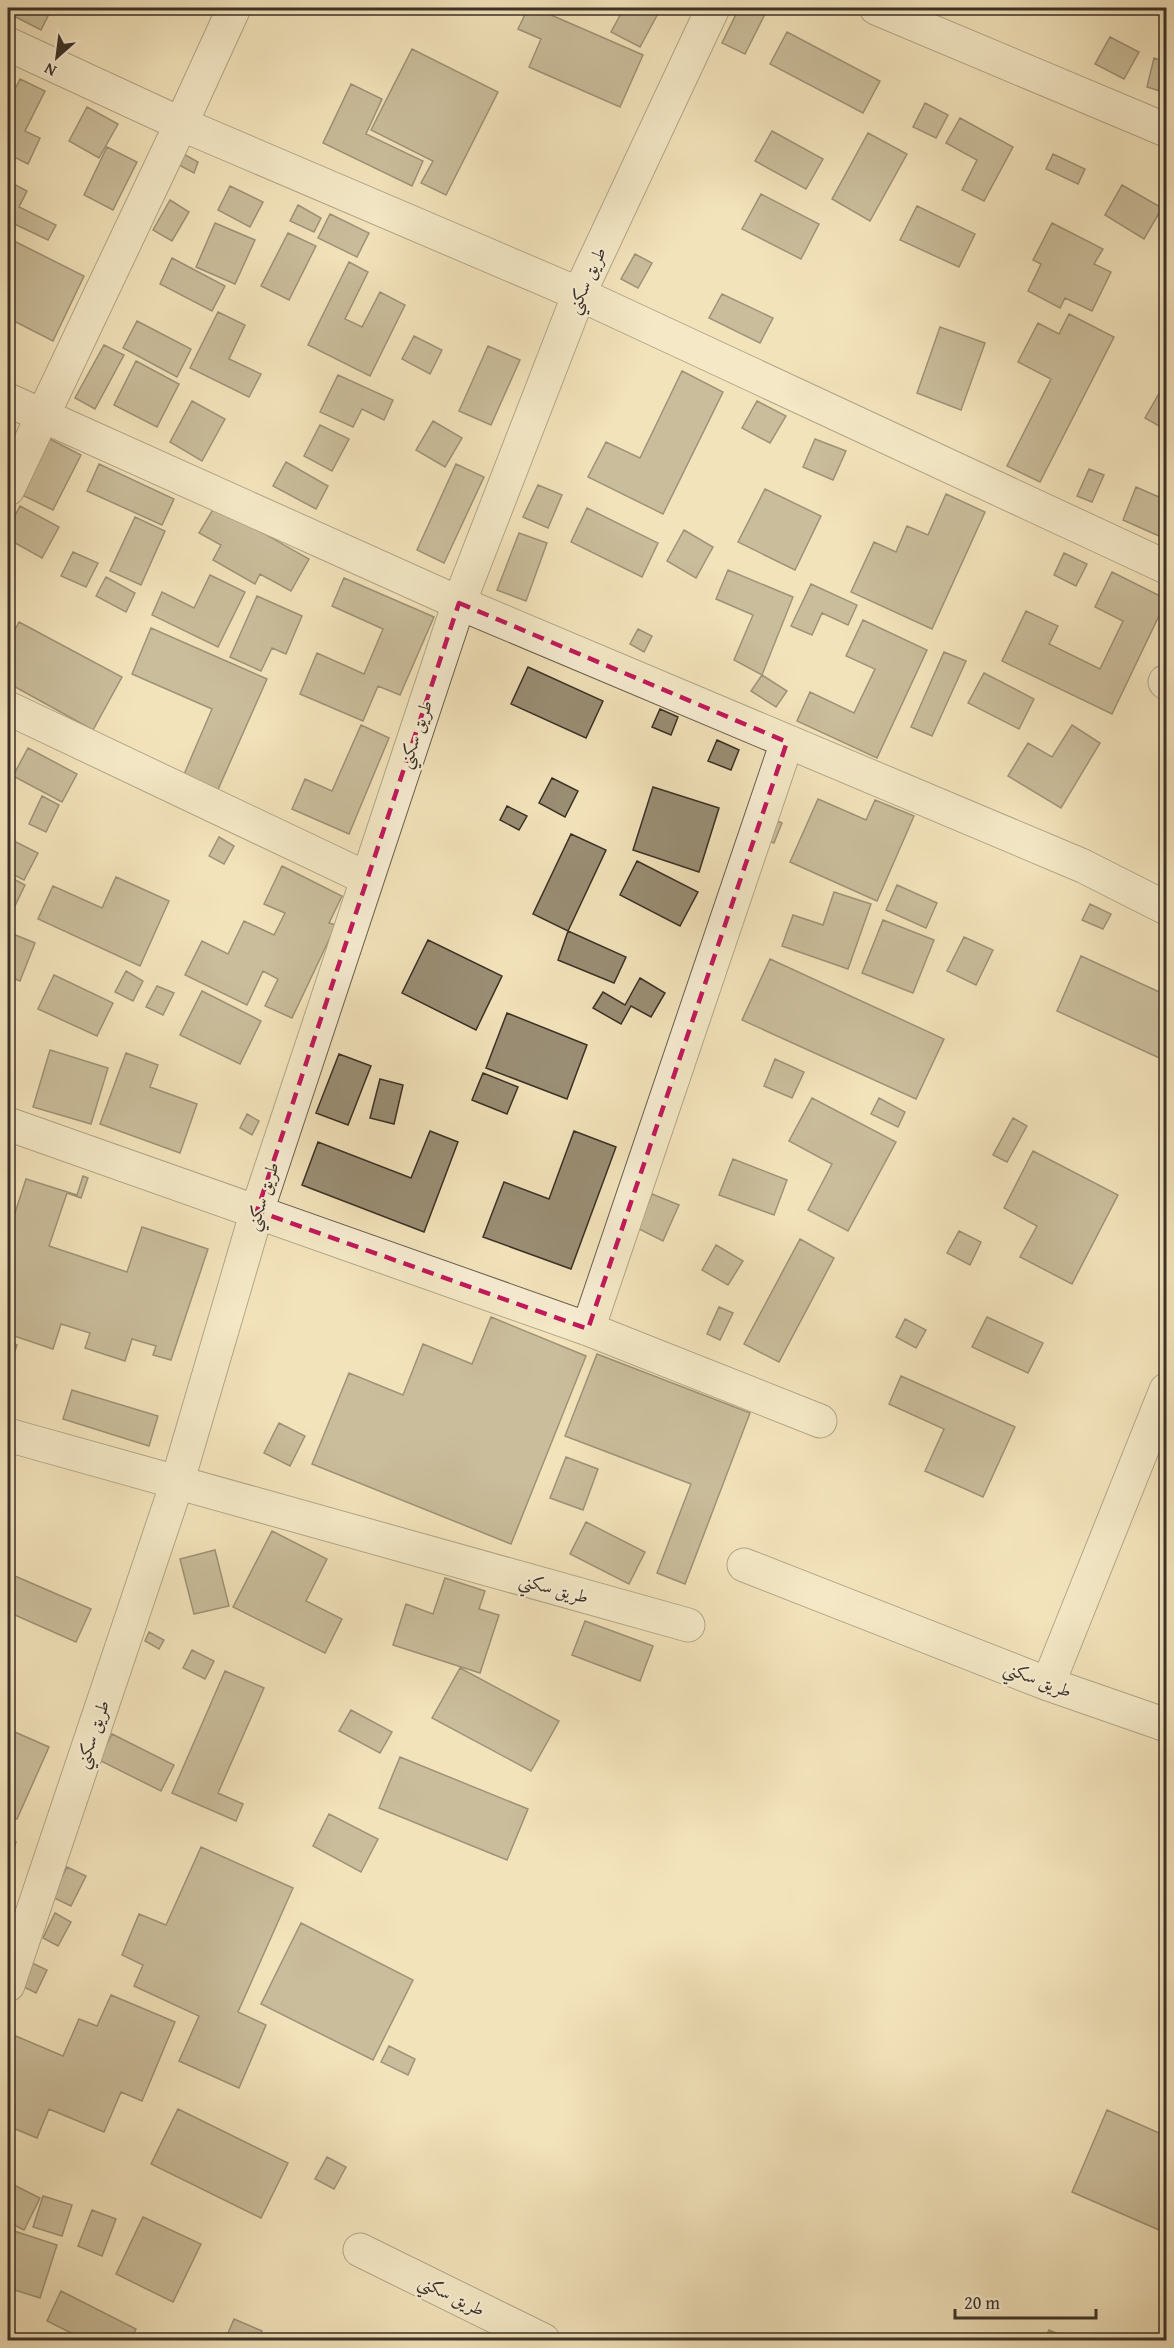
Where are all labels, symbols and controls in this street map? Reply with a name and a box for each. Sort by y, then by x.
north arrow [27,27,87,87]
text: N [39,57,60,83]
street label: طريق سكني [559,242,616,319]
street label: طريق سكني [391,696,443,773]
street label: طريق سكني [238,1158,290,1235]
street label: طريق سكني [515,1566,592,1614]
street label: طريق سكني [999,1654,1076,1708]
street label: طريق سكني [68,1696,120,1773]
street label: طريق سكني [413,2267,490,2326]
scale bar [955,2282,1096,2320]
text: 20 m [964,2289,1000,2316]

